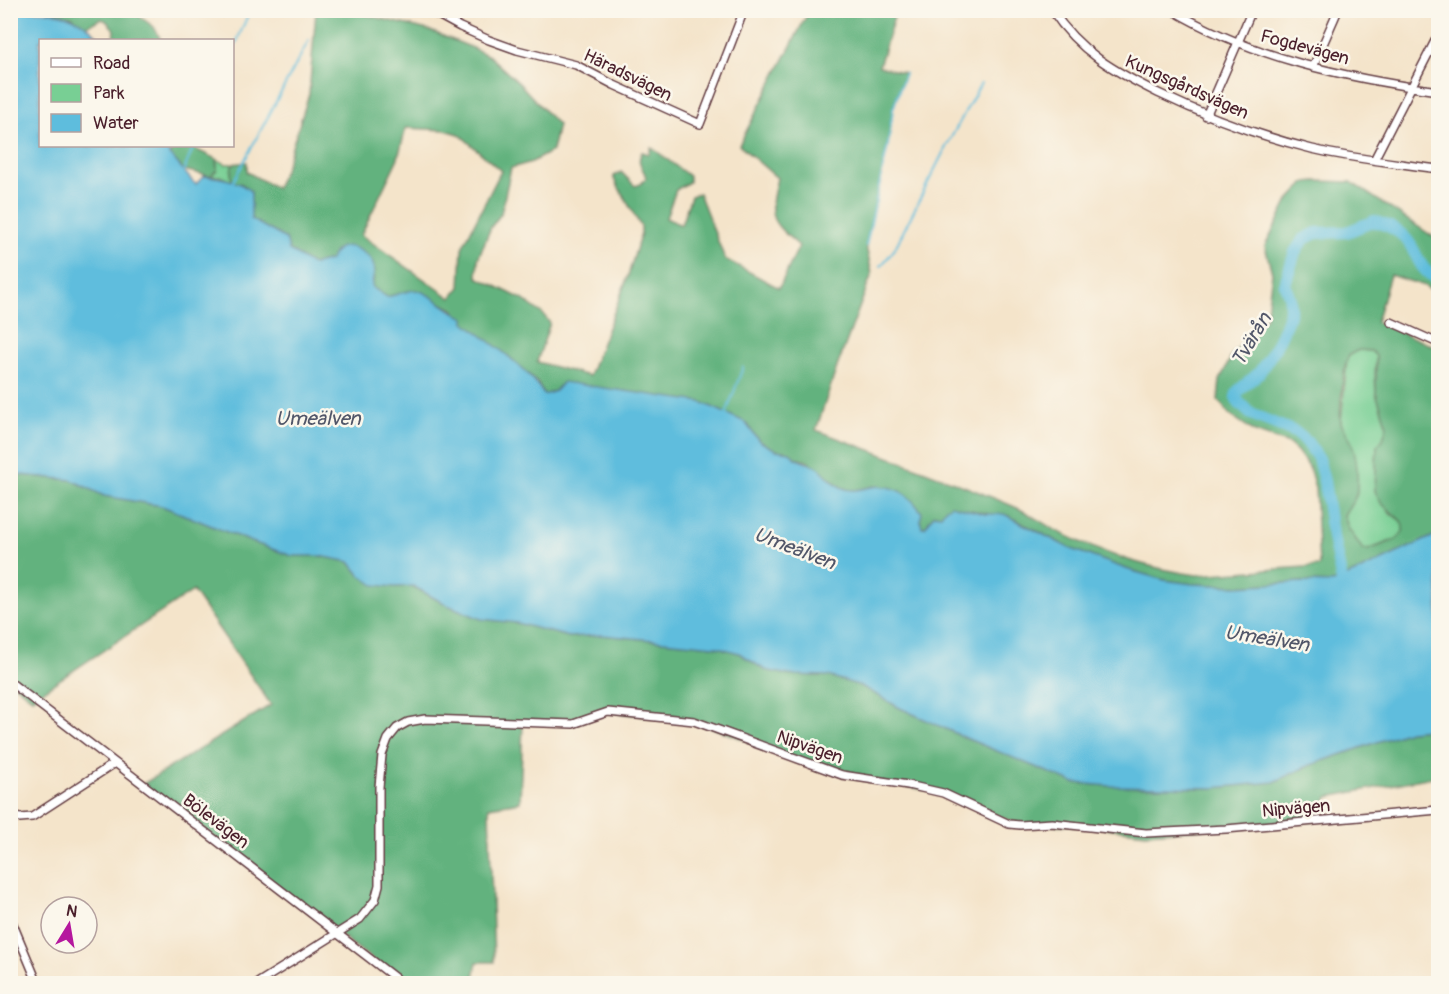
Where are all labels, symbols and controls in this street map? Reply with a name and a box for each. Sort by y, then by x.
street label: Fogdevägen [1258,25,1352,70]
legend [39,39,234,147]
street label: Häradsvägen [580,44,676,107]
street label: Kungsgårdsvägen [1121,50,1252,125]
text: Road [93,52,130,75]
text: Park [93,82,125,105]
text: Water [93,112,139,135]
water label: Tvärån [1226,307,1278,370]
water label: Umeälven [276,406,362,431]
water label: Umeälven [751,522,841,576]
water label: Umeälven [1223,620,1312,658]
street label: Nipvägen [774,725,846,769]
street label: Bölevägen [178,789,254,854]
street label: Nipvägen [1261,794,1331,823]
north arrow [39,895,99,955]
text: N [64,900,79,922]

